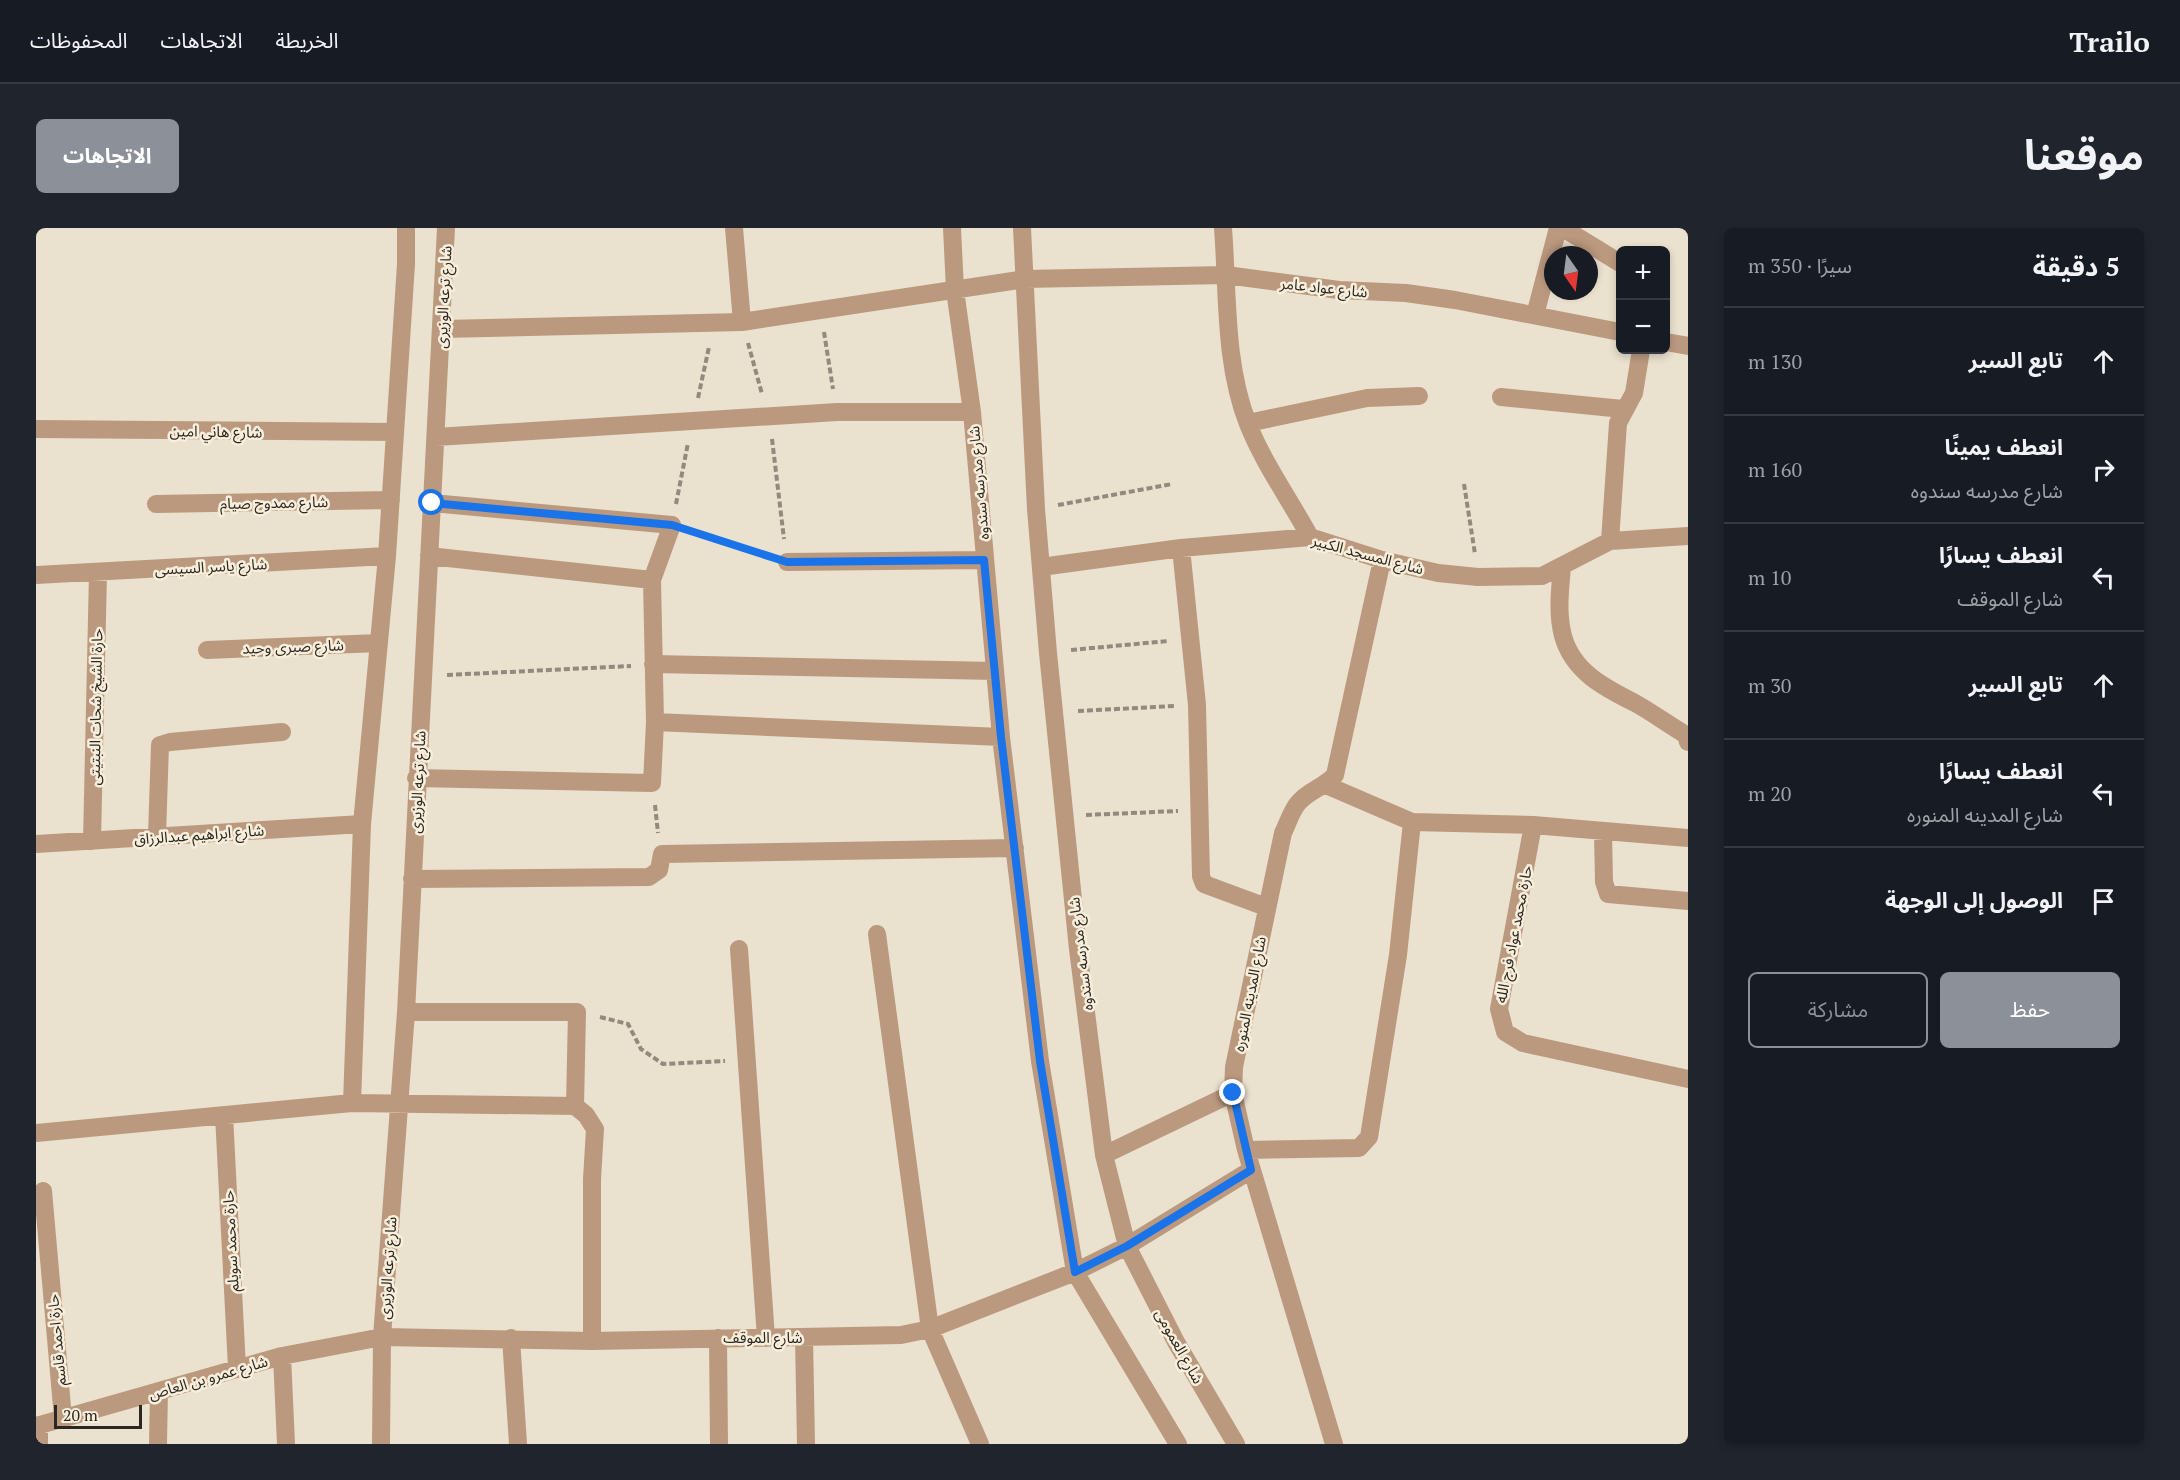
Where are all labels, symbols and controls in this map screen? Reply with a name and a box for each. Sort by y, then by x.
text: Trailo [2069,23,2150,60]
text: المحفوظات [30,26,127,54]
text: الاتجاهات [160,26,242,54]
text: الخريطة [275,26,338,54]
button: الاتجاهات [36,119,179,193]
text: موقعنا [2024,126,2144,182]
street label: شارع ترعه الوزيرى [430,245,459,349]
north arrow [1544,246,1598,300]
map controls [1616,246,1670,354]
button: + [1616,246,1670,300]
text: 5 دقيقة [2033,249,2120,283]
text: سيرًا · 350 m [1748,252,1852,279]
street label: شارع عواد عامر [1278,272,1369,305]
button: − [1616,300,1670,354]
text: تابع السير [1969,345,2063,374]
icon: ahead [2087,345,2120,378]
text: 130 m [1748,348,1802,375]
street label: شارع هاني امين [169,420,263,445]
street label: شارع مدرسه سندوه [963,425,996,541]
text: انعطف يمينًا [1945,432,2063,461]
icon: right [2087,453,2120,486]
text: 160 m [1748,456,1802,483]
text: شارع مدرسه سندوه [1911,477,2063,504]
route start [418,489,444,515]
street label: شارع ممدوح صيام [220,491,329,516]
street label: شارع المسجد الكبير [1308,529,1426,581]
text: انعطف يسارًا [1939,540,2063,569]
street label: شارع ياسر السيسى [154,553,268,582]
icon: left [2087,561,2120,594]
text: 10 m [1748,564,1791,591]
text: شارع الموقف [1957,585,2063,612]
street label: حارة الشيخ شحات النبتيتى [84,628,109,786]
street label: شارع صبرى وحيد [242,634,344,661]
text: تابع السير [1969,669,2063,698]
icon: ahead [2087,669,2120,702]
text: 30 m [1748,672,1791,699]
street label: شارع ترعه الوزيرى [404,730,433,834]
text: انعطف يسارًا [1939,756,2063,785]
icon: left [2087,777,2120,810]
text: 20 m [1748,780,1791,807]
text: شارع المدينه المنوره [1907,801,2063,828]
street label: شارع ابراهيم عبدالرزاق [133,819,265,852]
street label: حارة محمد عواد فرج الله [1490,863,1539,1005]
text: الوصول إلى الوجهة [1885,885,2063,914]
icon: arrive [2087,885,2120,918]
street label: شارع مدرسه سندوه [1063,896,1100,1012]
street label: شارع المدينه المنوره [1228,934,1273,1054]
button: مشاركة [1748,972,1928,1048]
button: حفظ [1940,972,2120,1048]
route end [1219,1079,1245,1105]
street label: حارة محمد سويلم [217,1189,245,1292]
street label: شارع ترعه الوزيرى [373,1216,404,1320]
street label: حارة احمد قاسم [42,1293,72,1387]
street label: شارع العمومى [1149,1305,1209,1389]
street label: شارع الموقف [723,1327,803,1350]
street label: شارع عمرو بن العاص [146,1350,271,1406]
scale bar [54,1402,142,1430]
text: 20 m [63,1404,98,1426]

